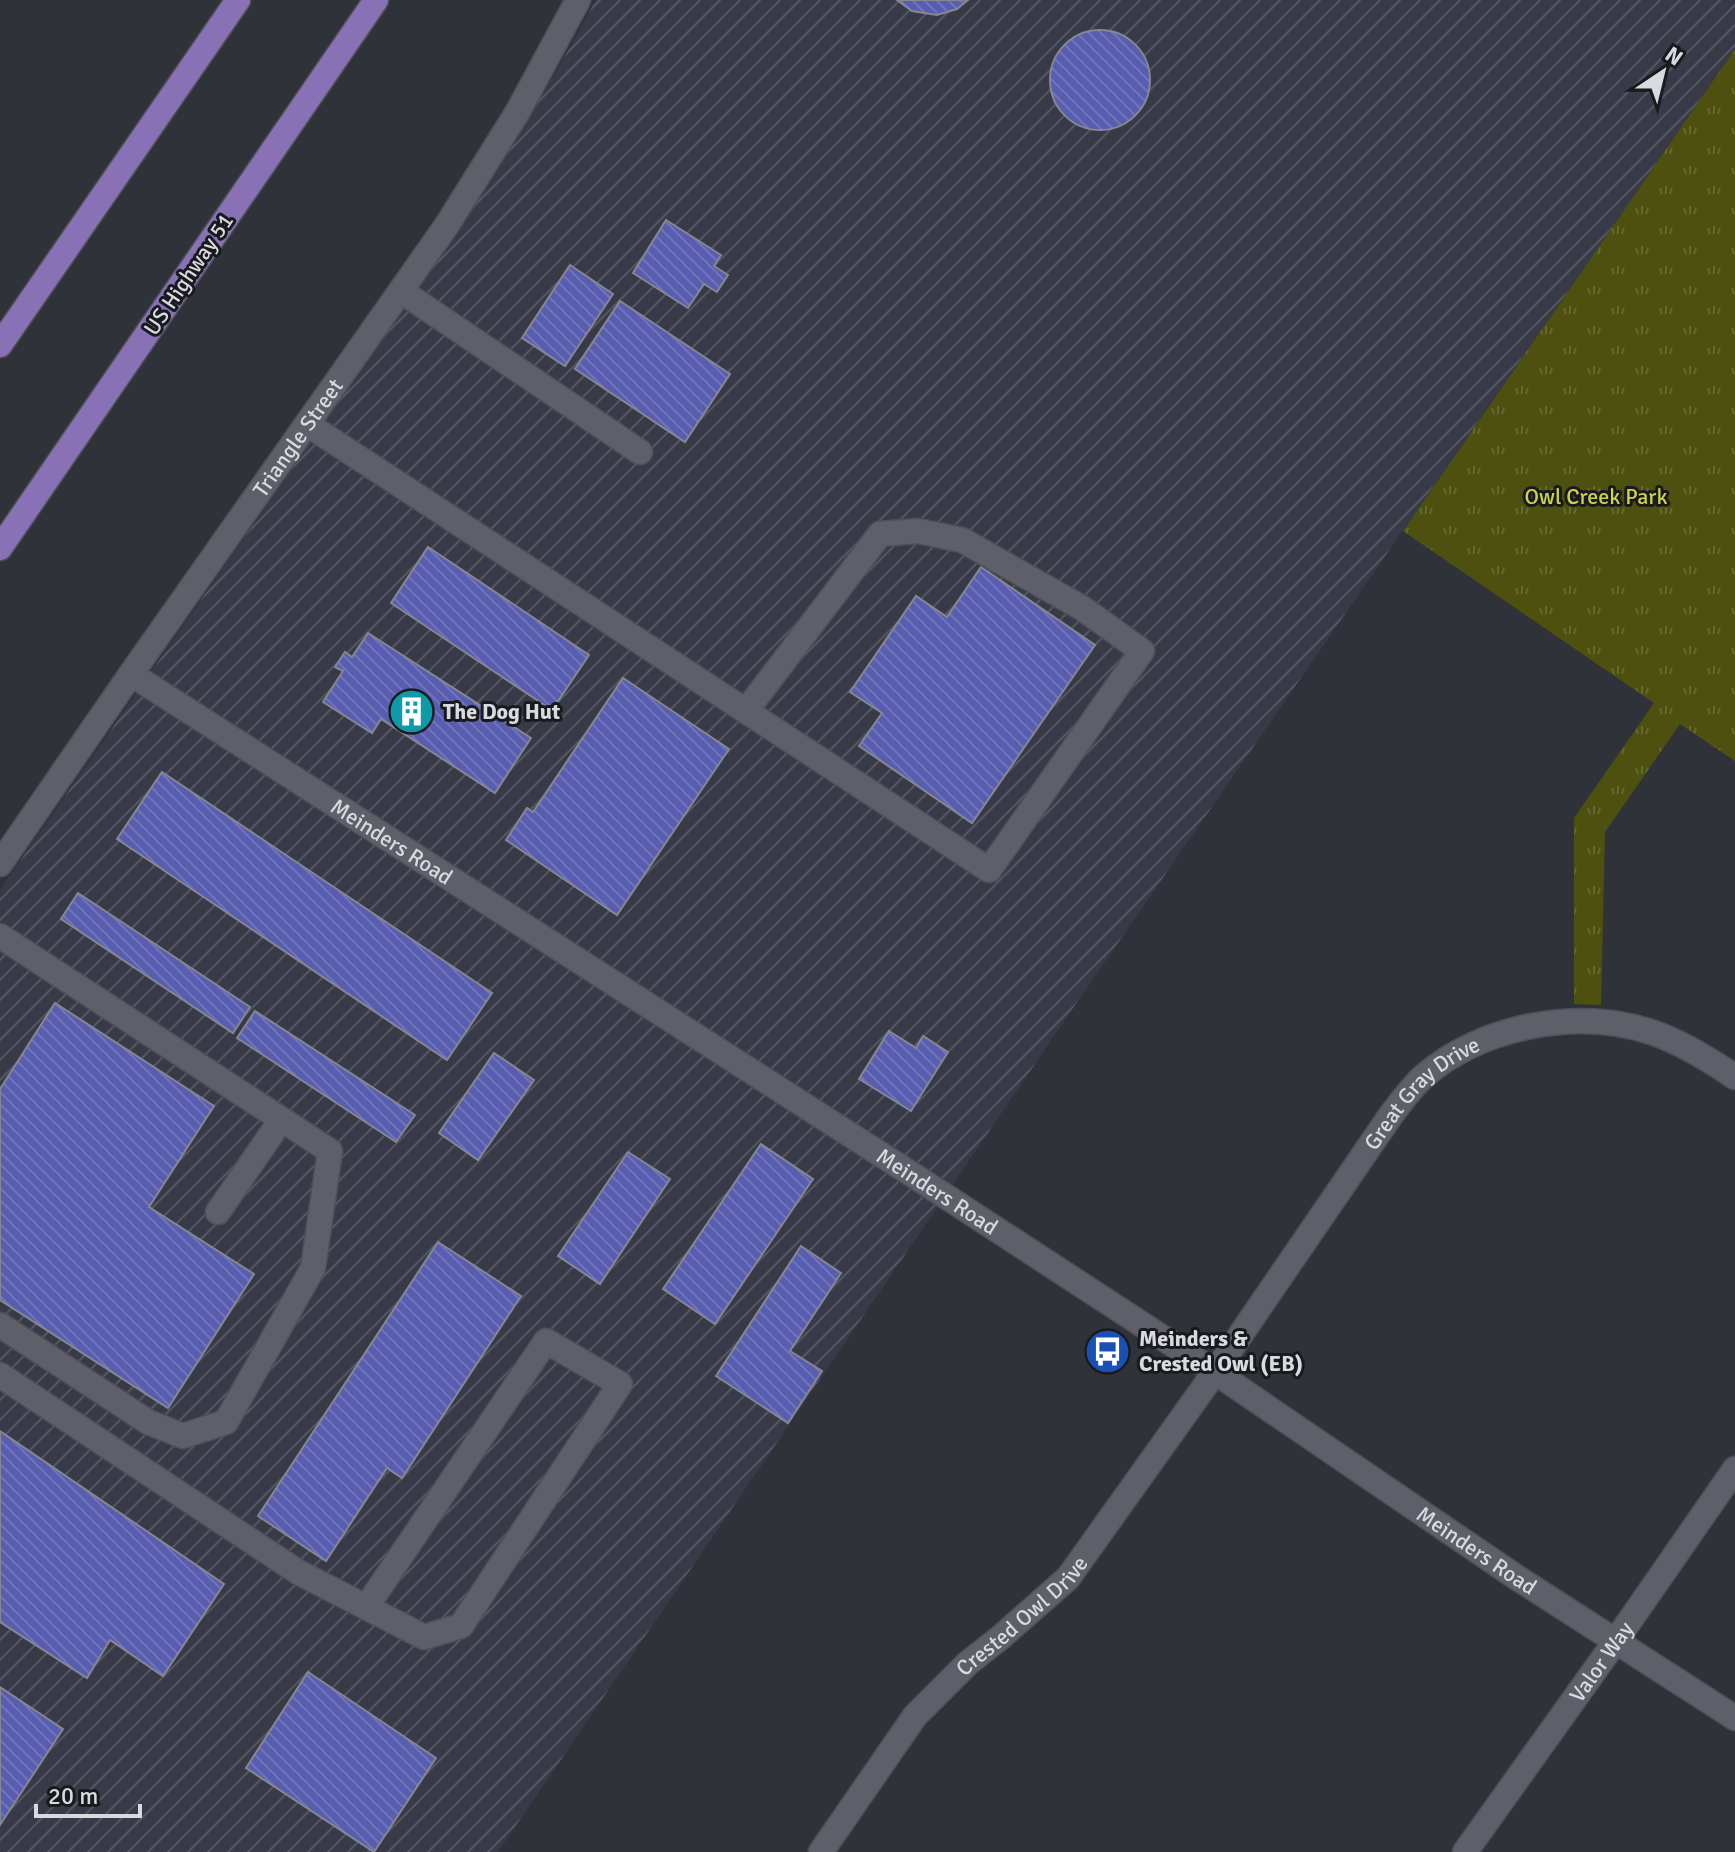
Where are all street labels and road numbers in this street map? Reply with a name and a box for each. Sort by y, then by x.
street label: US Highway 51 [138,208,239,340]
street label: Triangle Street [247,373,349,502]
street label: Meinders Road [326,793,458,891]
street label: Great Gray Drive [1358,1031,1484,1155]
street label: Meinders Road [872,1142,1003,1241]
street label: Meinders Road [1411,1500,1542,1601]
street label: Crested Owl Drive [950,1551,1093,1681]
street label: Valor Way [1563,1616,1640,1707]

